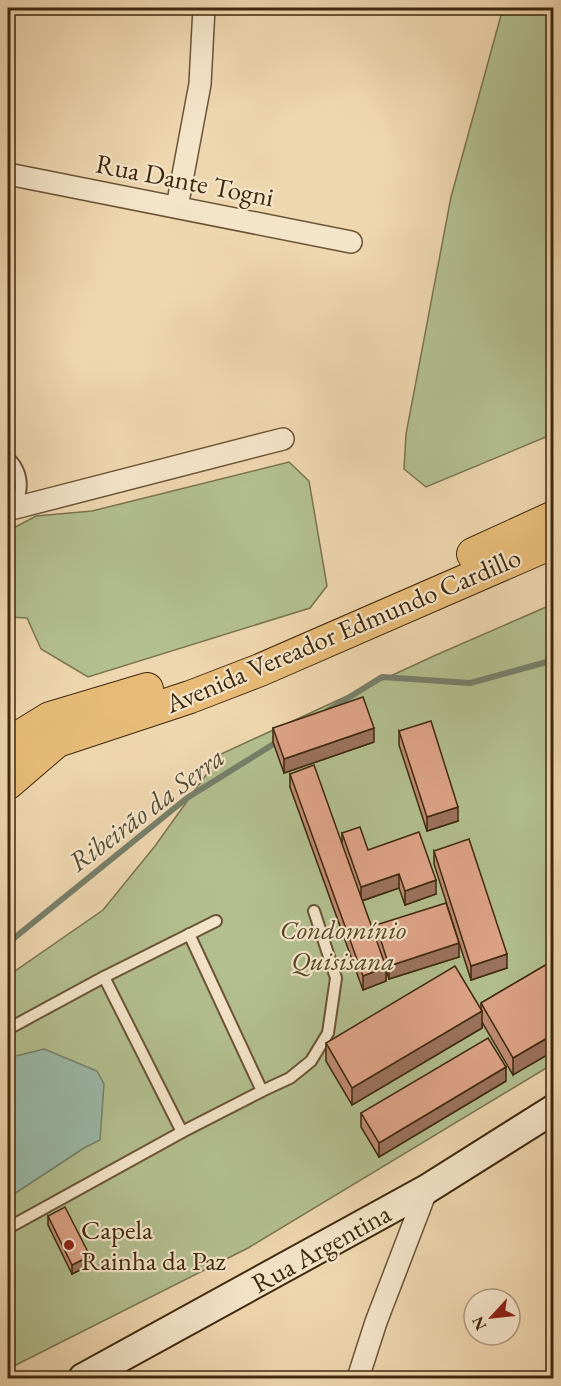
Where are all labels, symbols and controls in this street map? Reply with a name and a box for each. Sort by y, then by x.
street label: Rua Dante Togni [93,146,277,214]
street label: Avenida Vereador Edmundo Cardillo [159,539,526,721]
water label: Ribeirão da Serra [61,739,231,879]
park label: Condomínio Quisisana [280,912,406,978]
street label: Rua Argentina [245,1195,397,1301]
place label: Capela Rainha da Paz [81,1212,227,1278]
marker: Capela Rainha da Paz [62,1238,76,1252]
north arrow [462,1287,522,1347]
text: N [467,1313,491,1334]

